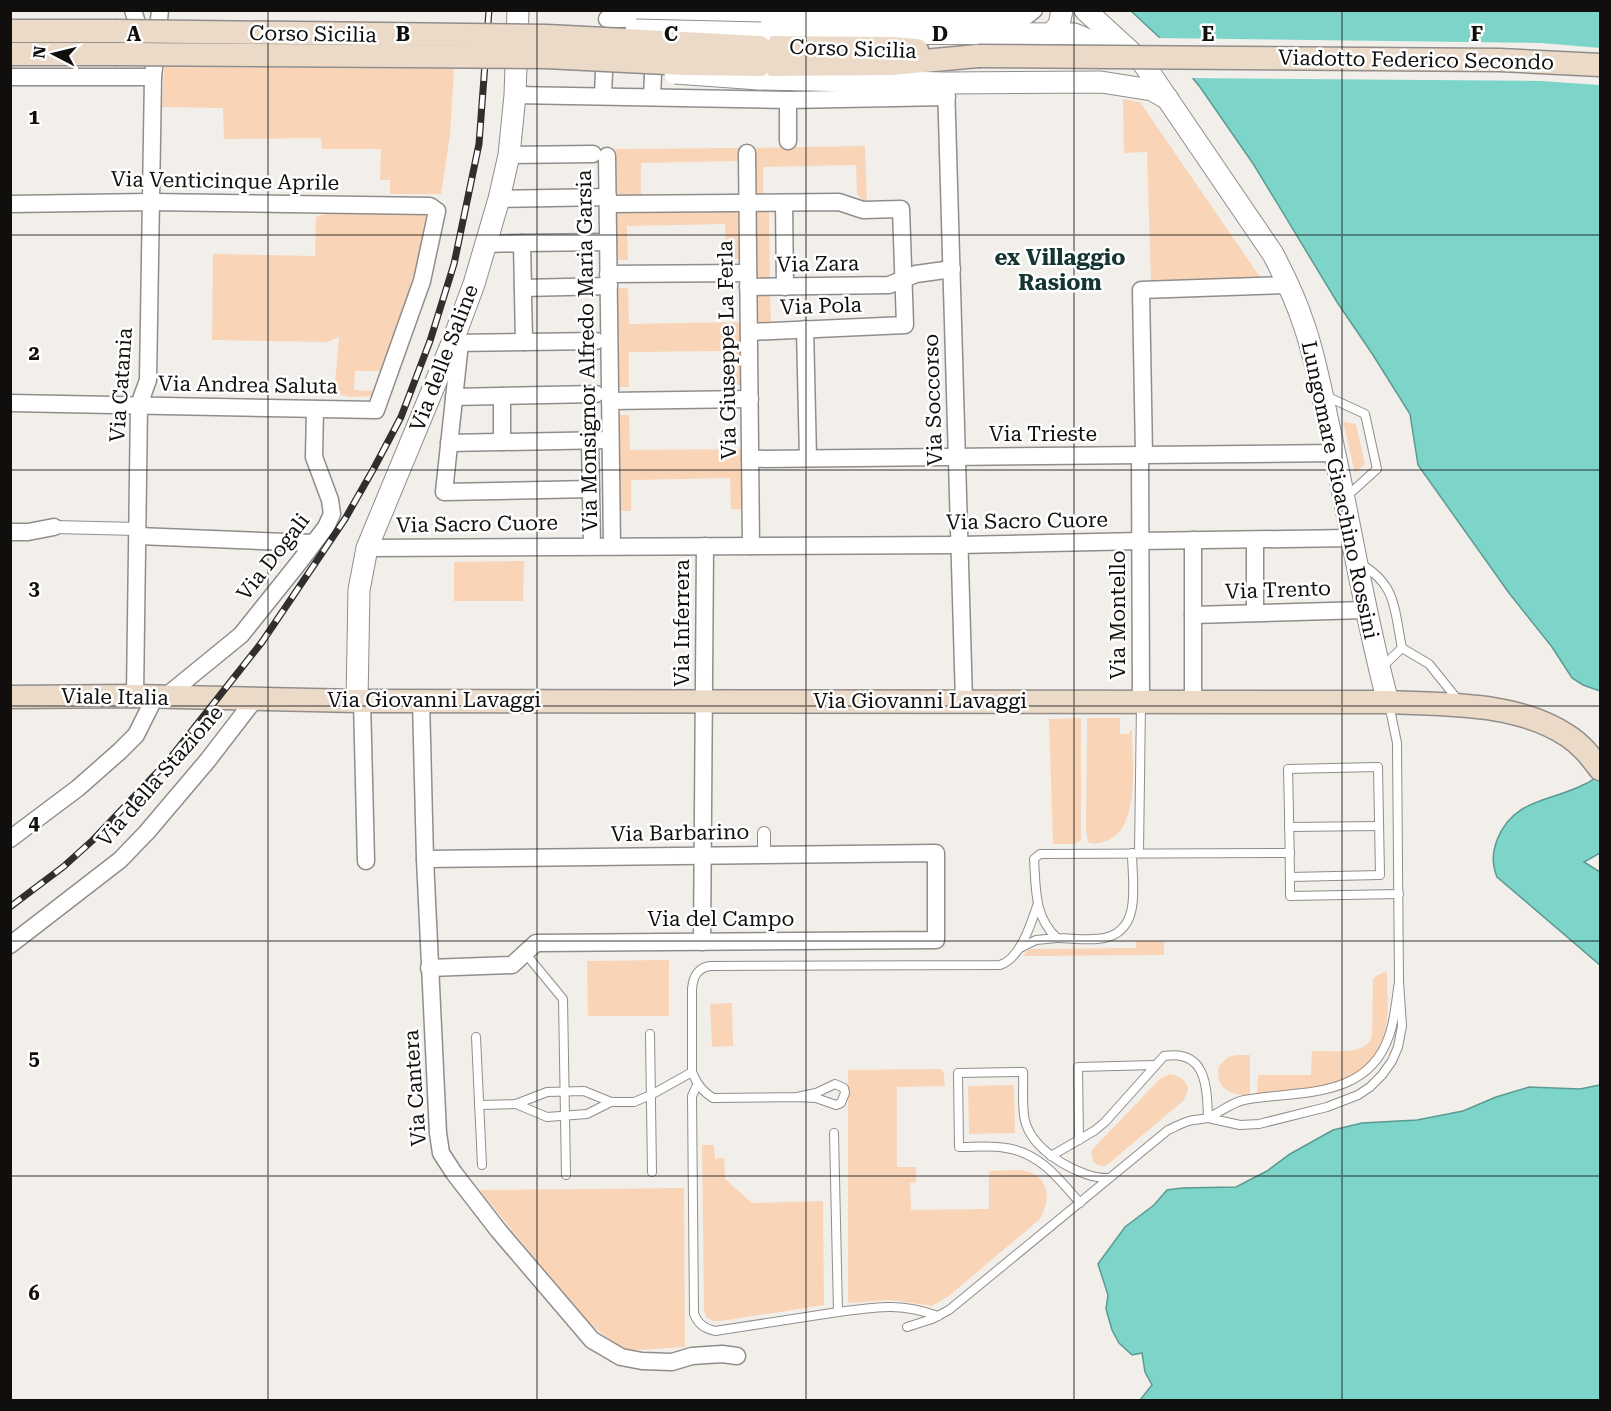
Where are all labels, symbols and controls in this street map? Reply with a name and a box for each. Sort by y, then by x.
street label: Corso Sicilia [249,21,378,47]
text: A [127,22,142,46]
text: B [396,22,410,46]
text: C [664,22,678,46]
text: D [932,22,948,46]
text: E [1202,22,1215,46]
text: F [1471,22,1483,46]
north arrow [24,24,84,84]
street label: Corso Sicilia [789,35,918,63]
text: N [29,45,50,60]
street label: Viadotto Federico Secondo [1278,46,1554,74]
text: 1 [28,105,40,129]
street label: Via Venticinque Aprile [111,167,339,195]
street label: Via Monsignor Alfredo Maria Garsia [572,169,602,532]
street label: Via Giuseppe La Ferla [713,239,741,460]
district label: ex Villaggio Rasiom [995,245,1125,295]
street label: Via Zara [777,251,860,277]
street label: Via delle Saline [405,281,483,435]
street label: Via Pola [780,293,863,319]
street label: Via Catania [105,326,137,443]
street label: Via Soccorso [919,334,947,466]
street label: Lungomare Gioachino Rossini [1297,339,1383,642]
text: 2 [28,341,40,365]
street label: Via Andrea Saluta [158,371,339,399]
street label: Via Trieste [989,422,1097,446]
street label: Via Sacro Cuore [946,508,1108,534]
street label: Via Dogali [232,509,314,605]
street label: Via Sacro Cuore [396,511,558,537]
street label: Via Montello [1106,550,1130,680]
street label: Via Inferrera [670,559,694,687]
text: 3 [28,576,40,600]
street label: Via Trento [1225,576,1331,604]
street label: Viale Italia [61,684,170,710]
street label: Via Giovanni Lavaggi [327,688,541,712]
street label: Via Giovanni Lavaggi [813,689,1027,713]
street label: Via della Stazione [92,701,228,851]
text: 4 [28,811,40,835]
street label: Via Barbarino [611,820,749,846]
street label: Via del Campo [648,907,794,931]
street label: Via Cantera [399,1028,431,1147]
text: 5 [28,1046,40,1070]
text: 6 [28,1281,40,1305]

